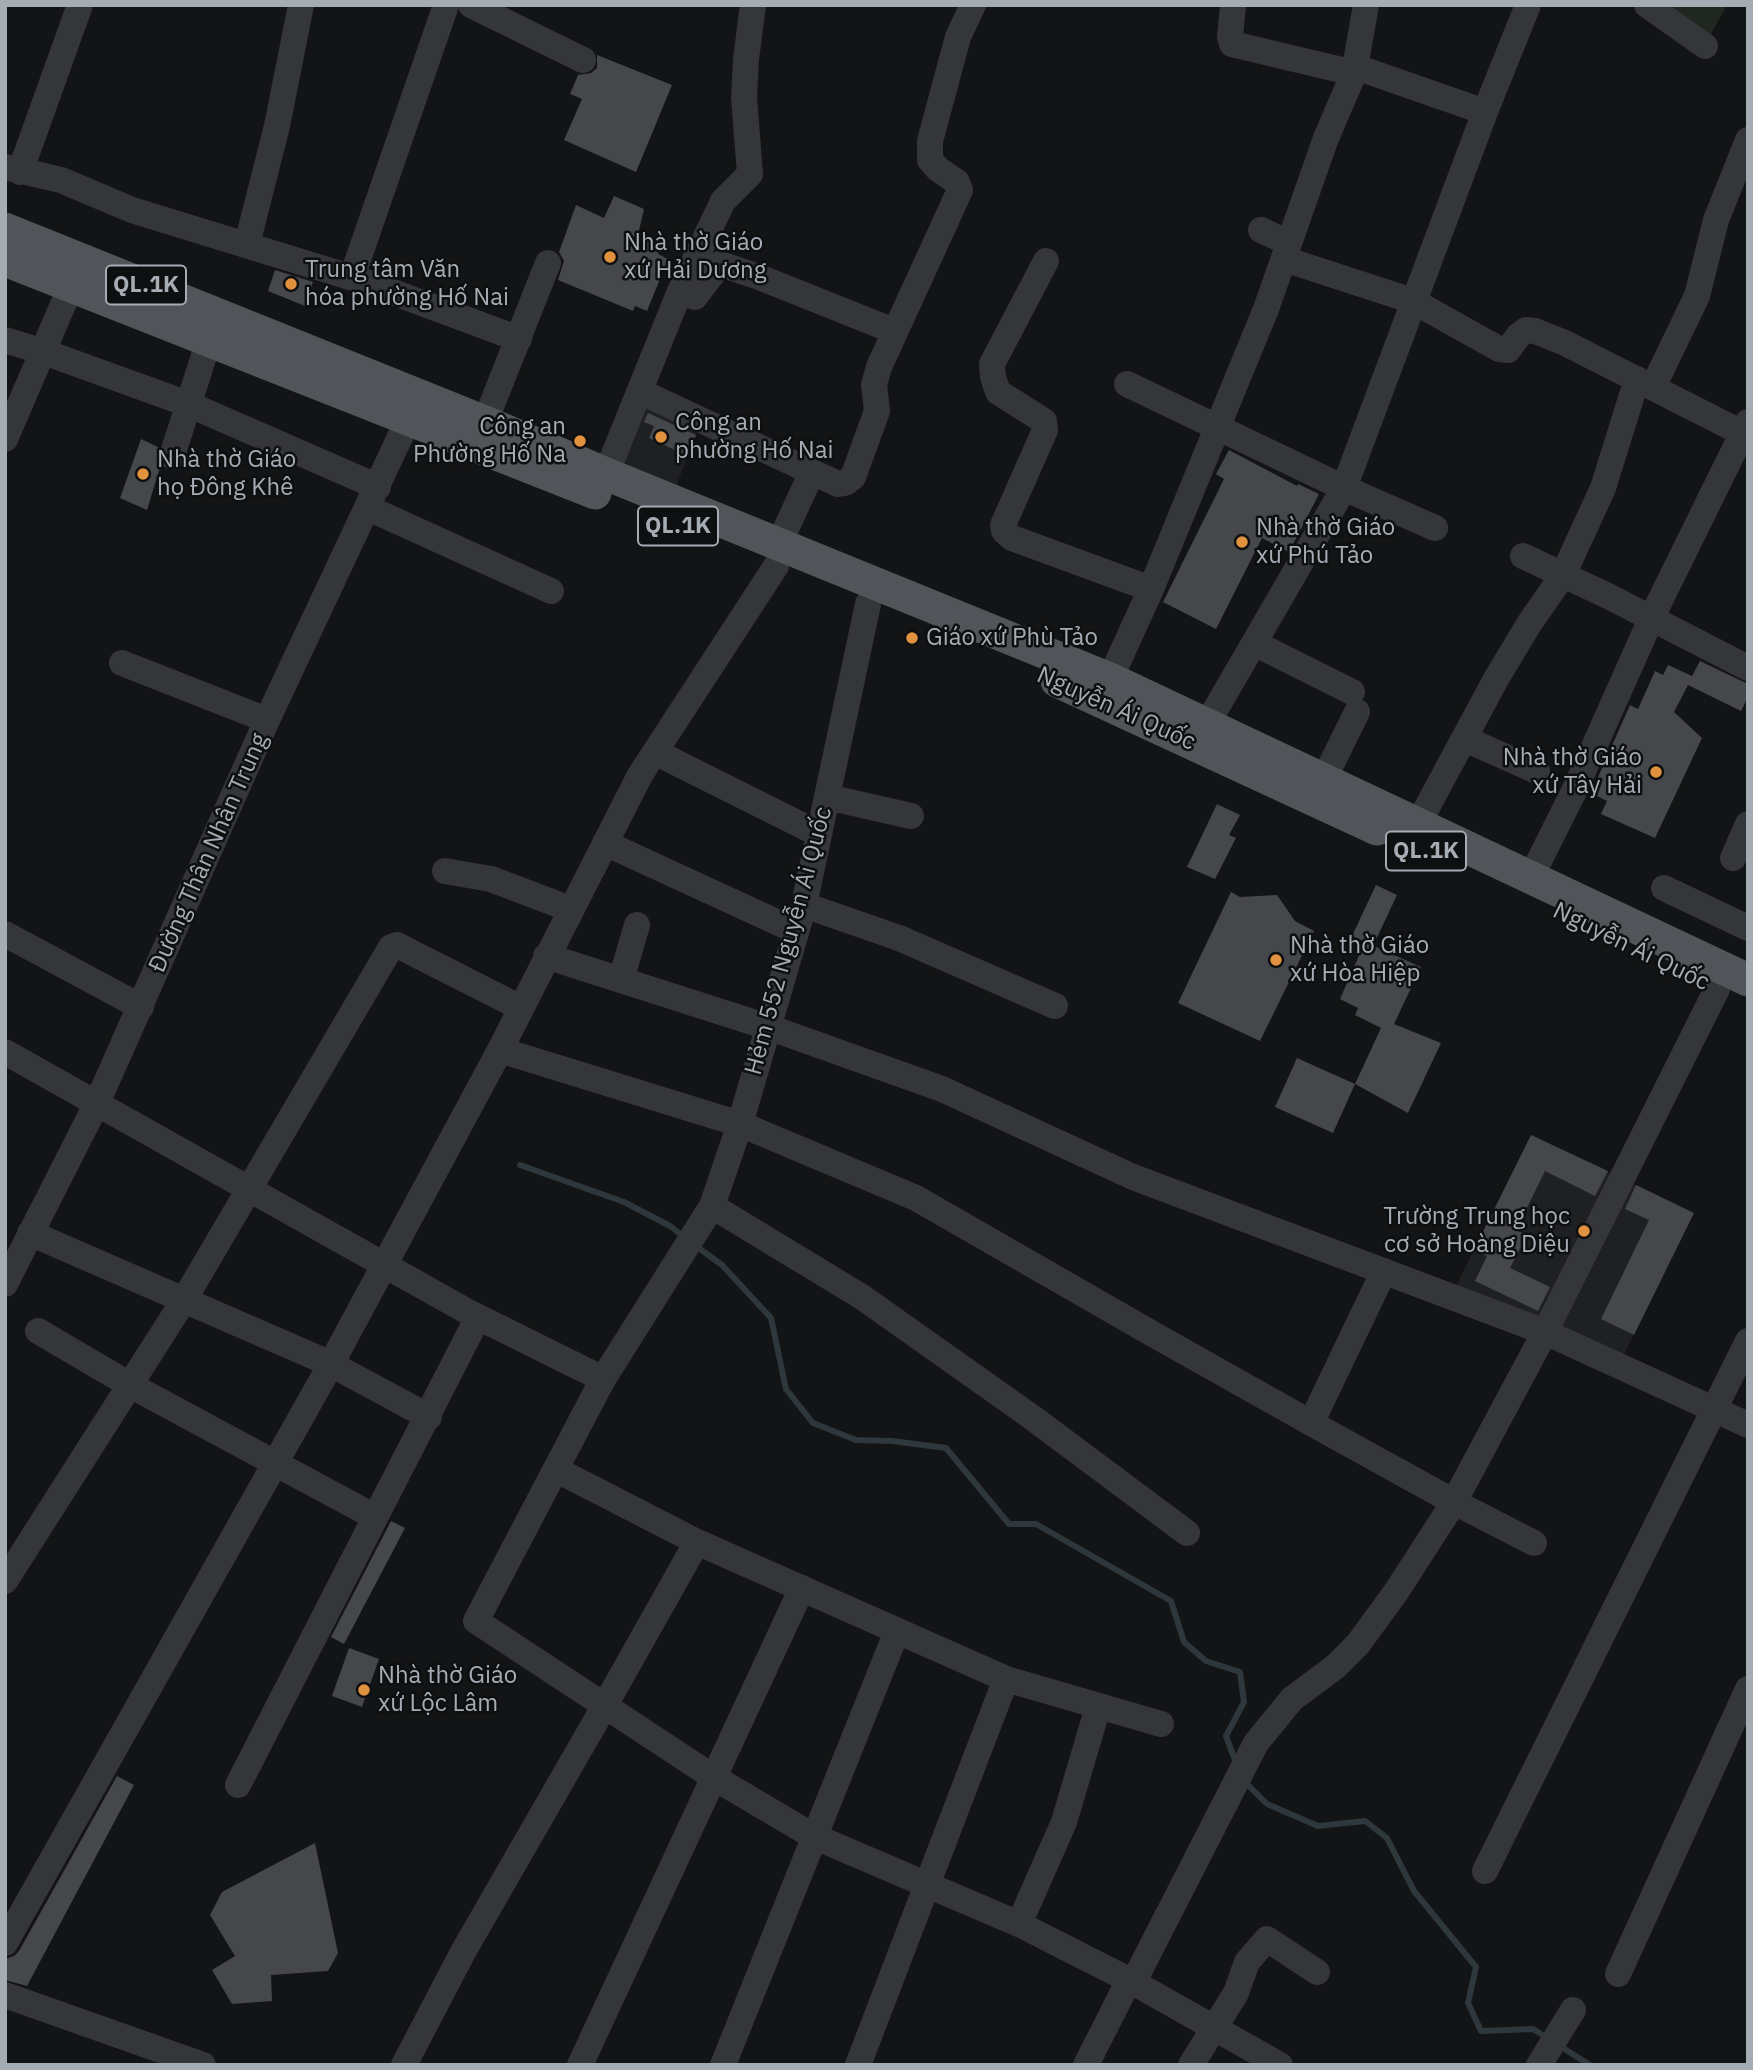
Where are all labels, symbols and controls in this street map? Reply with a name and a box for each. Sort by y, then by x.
place label: Nhà thờ Giáo xứ Hải Dương [624,229,766,285]
marker: Nhà thờ Giáo xứ Hải Dương [602,249,618,265]
place label: Trung tâm Văn hóa phường Hố Nai [305,256,509,312]
road number: QL.1K [106,266,186,304]
marker: Trung tâm Văn hóa phường Hố Nai [283,276,299,292]
place label: Công an phường Hố Nai [675,409,833,465]
place label: Công an Phường Hố Na [413,413,566,469]
marker: Công an phường Hố Nai [653,429,669,445]
marker: Công an Phường Hố Na [572,433,588,449]
place label: Nhà thờ Giáo họ Đông Khê [157,446,296,502]
marker: Nhà thờ Giáo họ Đông Khê [135,466,151,482]
road number: QL.1K [638,506,718,546]
place label: Nhà thờ Giáo xứ Phú Tảo [1256,514,1395,570]
marker: Nhà thờ Giáo xứ Phú Tảo [1234,534,1250,550]
place label: Giáo xứ Phù Tảo [926,624,1098,652]
marker: Giáo xứ Phù Tảo [904,630,920,646]
street label: Nguyễn Ái Quốc [1032,661,1200,757]
street label: Đường Thân Nhân Trung [143,729,275,977]
place label: Nhà thờ Giáo xứ Tây Hải [1503,744,1642,800]
marker: Nhà thờ Giáo xứ Tây Hải [1648,764,1664,780]
street label: Hẻm 552 Nguyễn Ái Quốc [739,804,839,1078]
road number: QL.1K [1386,832,1466,870]
street label: Nguyễn Ái Quốc [1548,897,1714,997]
place label: Nhà thờ Giáo xứ Hòa Hiệp [1290,932,1429,988]
marker: Nhà thờ Giáo xứ Hòa Hiệp [1268,952,1284,968]
place label: Trường Trung học cơ sở Hoàng Diệu [1383,1203,1570,1259]
marker: Trường Trung học cơ sở Hoàng Diệu [1576,1223,1592,1239]
place label: Nhà thờ Giáo xứ Lộc Lâm [378,1662,517,1718]
marker: Nhà thờ Giáo xứ Lộc Lâm [356,1682,372,1698]

